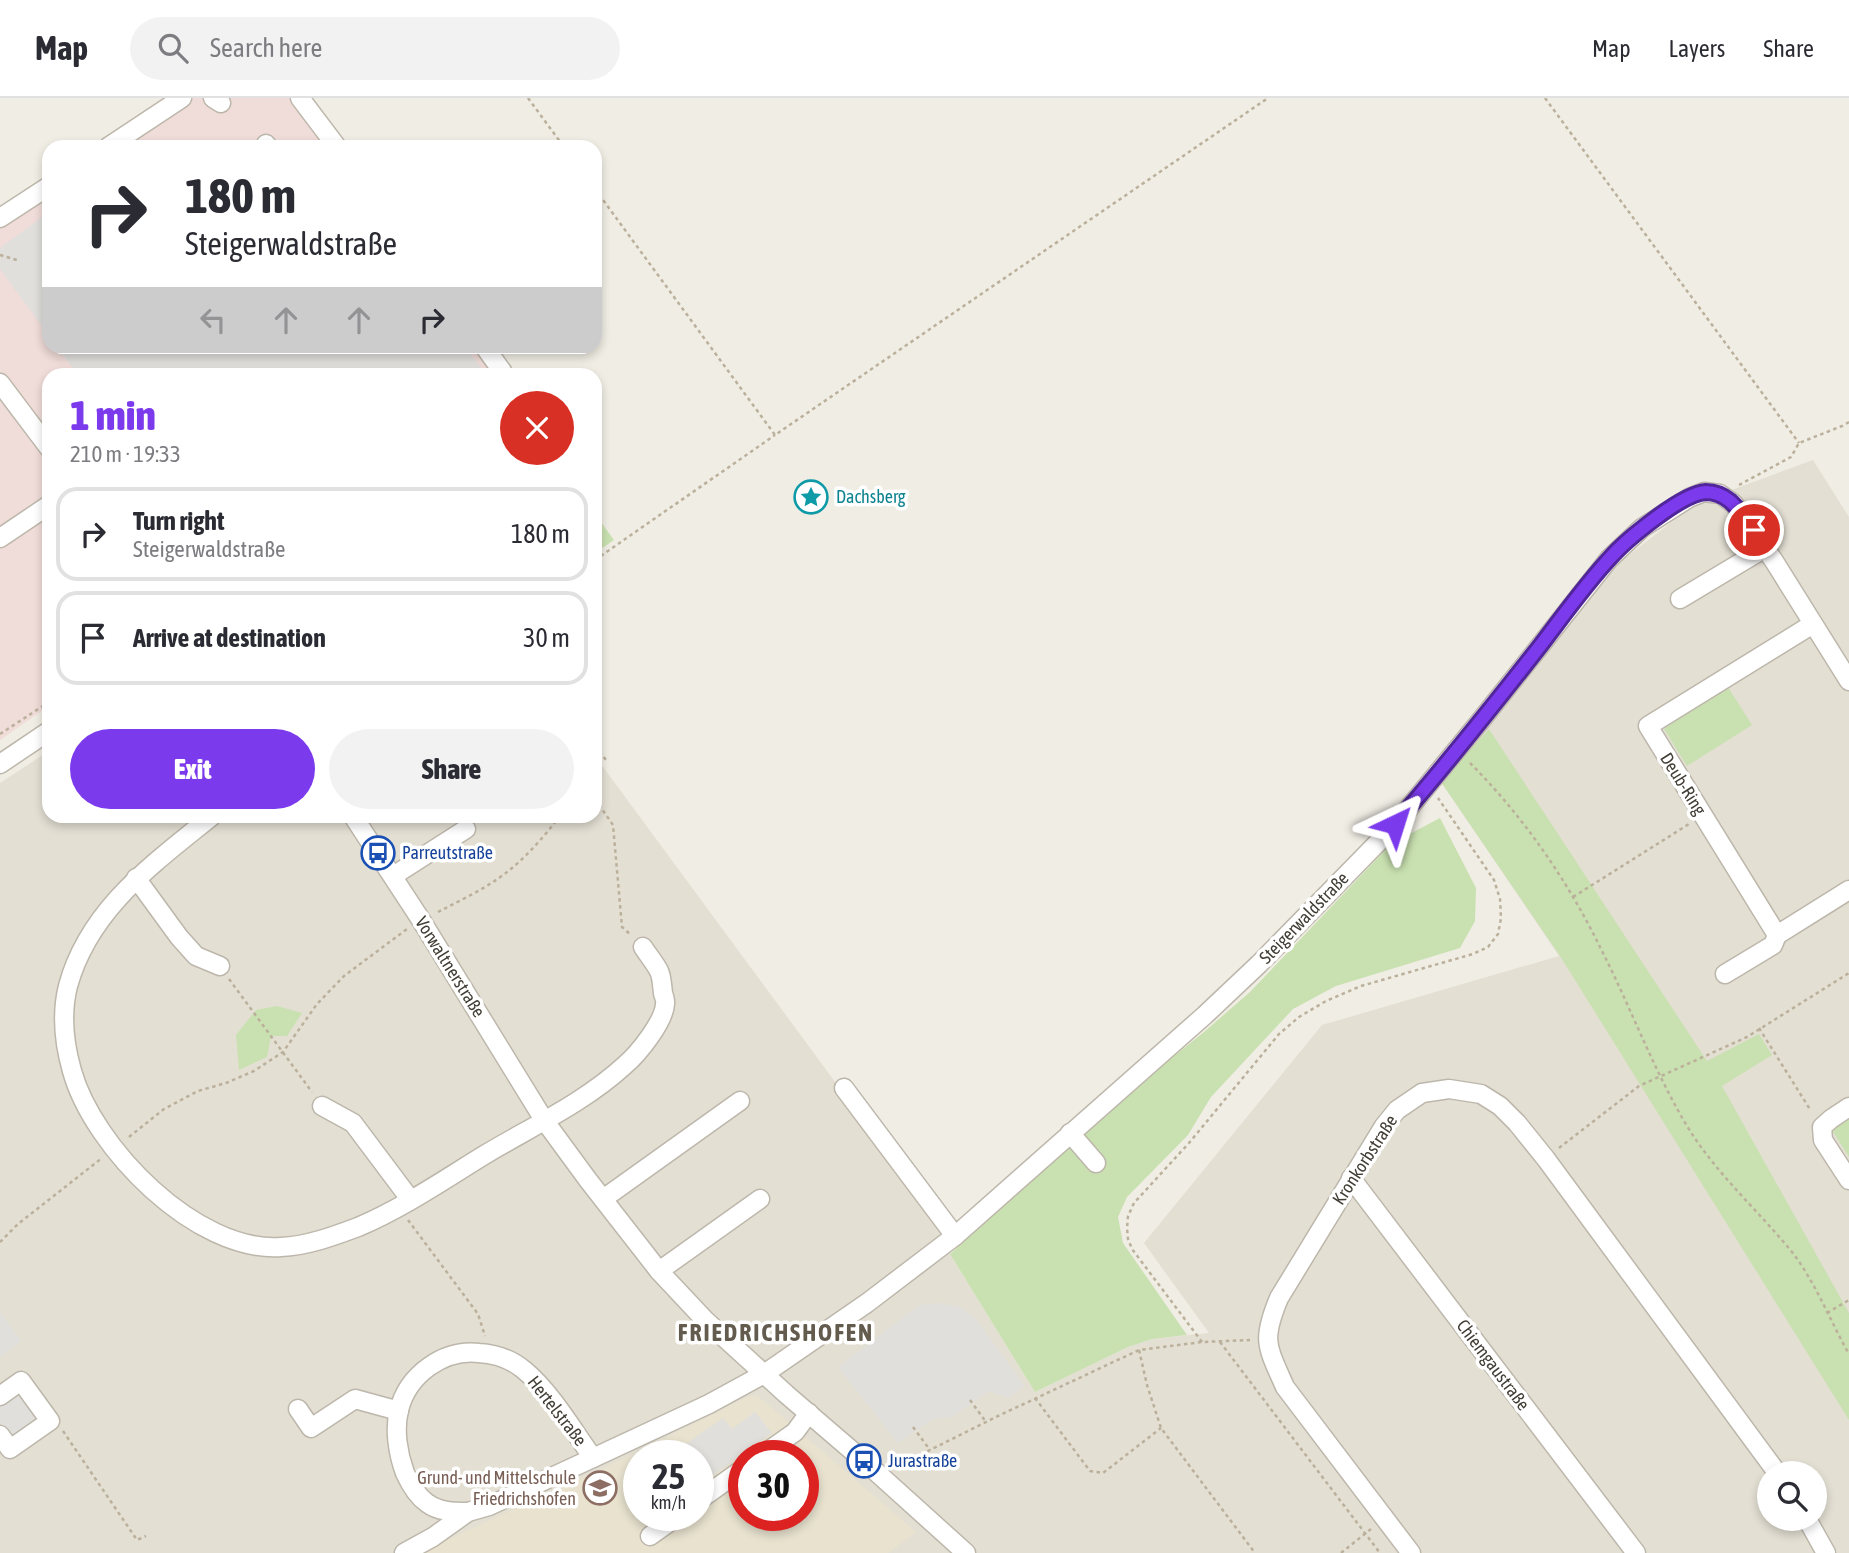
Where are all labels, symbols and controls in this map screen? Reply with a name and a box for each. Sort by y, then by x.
search box [130,17,620,80]
text: Map [35,29,88,67]
icon: search [154,29,192,67]
text: Search here [210,33,322,63]
text: Map [1592,35,1631,62]
text: Layers [1669,35,1725,62]
text: Share [1763,35,1814,62]
text: 180 m [185,167,296,223]
icon: right [70,168,161,259]
text: Steigerwaldstraße [185,225,397,262]
icon: left [194,301,232,339]
icon: ahead [267,301,305,339]
icon: ahead [340,301,378,339]
icon: right [413,301,451,339]
text: 1 min [70,391,156,439]
button: close [500,391,574,465]
text: 210 m · 19:33 [70,441,181,467]
place icon: Dachsberg [792,478,830,516]
place label: Dachsberg [836,486,906,507]
pin [1724,500,1784,560]
text: Turn right [133,506,224,536]
icon: arrive [1735,511,1773,549]
icon: right [74,515,112,553]
text: 180 m [511,519,570,549]
text: Steigerwaldstraße [133,536,285,562]
icon: arrive [74,619,112,657]
text: Arrive at destination [133,623,326,653]
text: 30 m [523,623,570,653]
button: Exit [70,729,315,809]
button: Share [329,729,574,809]
street label: Deub-Ring [1656,749,1711,819]
position arrow [1358,787,1432,861]
bus stop icon: Parreutstraße [359,834,397,872]
place label: Parreutstraße [402,842,493,863]
street label: Steigerwaldstraße [1255,867,1353,968]
street label: Vorwaltnerstraße [411,913,490,1021]
street label: Kronkorbstraße [1328,1111,1401,1209]
street label: Chiemgaustraße [1453,1315,1534,1414]
district label: FRIEDRICHSHOFEN [678,1319,874,1346]
street label: Hertelstraße [524,1371,591,1450]
speed limit sign: 30 [728,1440,819,1531]
bus stop icon: Jurastraße [845,1442,883,1480]
place label: Jurastraße [888,1450,957,1471]
text: 25 [652,1456,685,1496]
map controls [1757,1461,1827,1531]
button: search [1757,1461,1827,1531]
place label: Grund- und Mittelschule Friedrichshofen [417,1467,576,1509]
school or university icon: Grund- und Mittelschule Friedrichshofen [581,1469,619,1507]
text: km/h [651,1492,686,1513]

